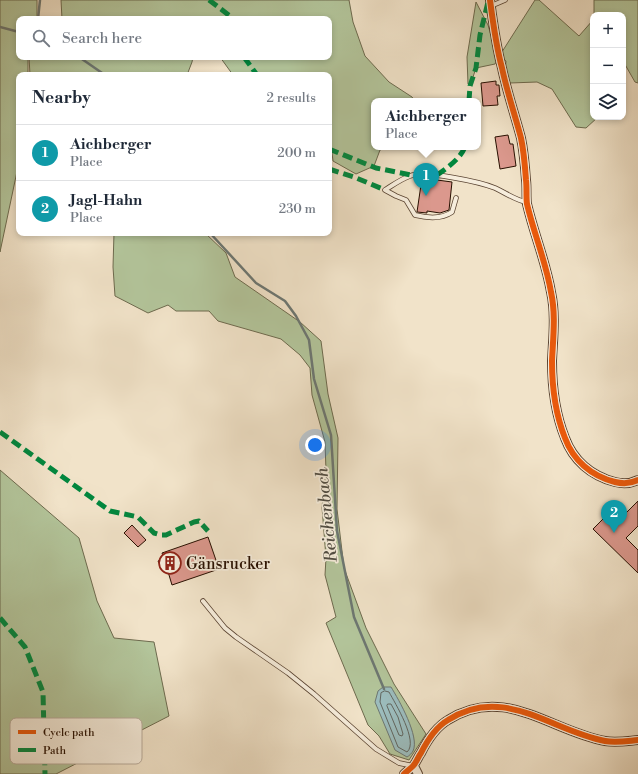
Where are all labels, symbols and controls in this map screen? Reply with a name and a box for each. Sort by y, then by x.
map controls [590,12,626,120]
button: + [590,12,626,48]
search box [16,16,332,60]
icon: search [30,27,52,49]
text: Search here [62,29,142,48]
button: − [590,48,626,84]
button: layers [590,84,626,120]
text: Nearby [32,87,91,109]
text: 2 results [267,90,316,106]
popup [371,98,481,150]
text: Aichberger [385,107,467,126]
text: Place [385,126,418,142]
text: Aichberger [70,135,152,154]
text: 1 [42,145,48,161]
text: 200 m [277,145,316,161]
text: Place [70,154,102,170]
pin: 1 [413,163,439,196]
text: Jagl-Hahn [70,191,142,210]
text: 2 [41,201,49,217]
text: 230 m [279,201,316,217]
text: Place [70,210,102,226]
your location [305,435,325,455]
water label: Reichenbach [311,466,343,564]
pin: 2 [601,500,627,533]
building icon: Gänsrucker [157,550,183,576]
place label: Gänsrucker [186,554,270,574]
legend [10,718,142,764]
text: Cycle path [43,726,95,740]
text: Path [43,744,67,758]

